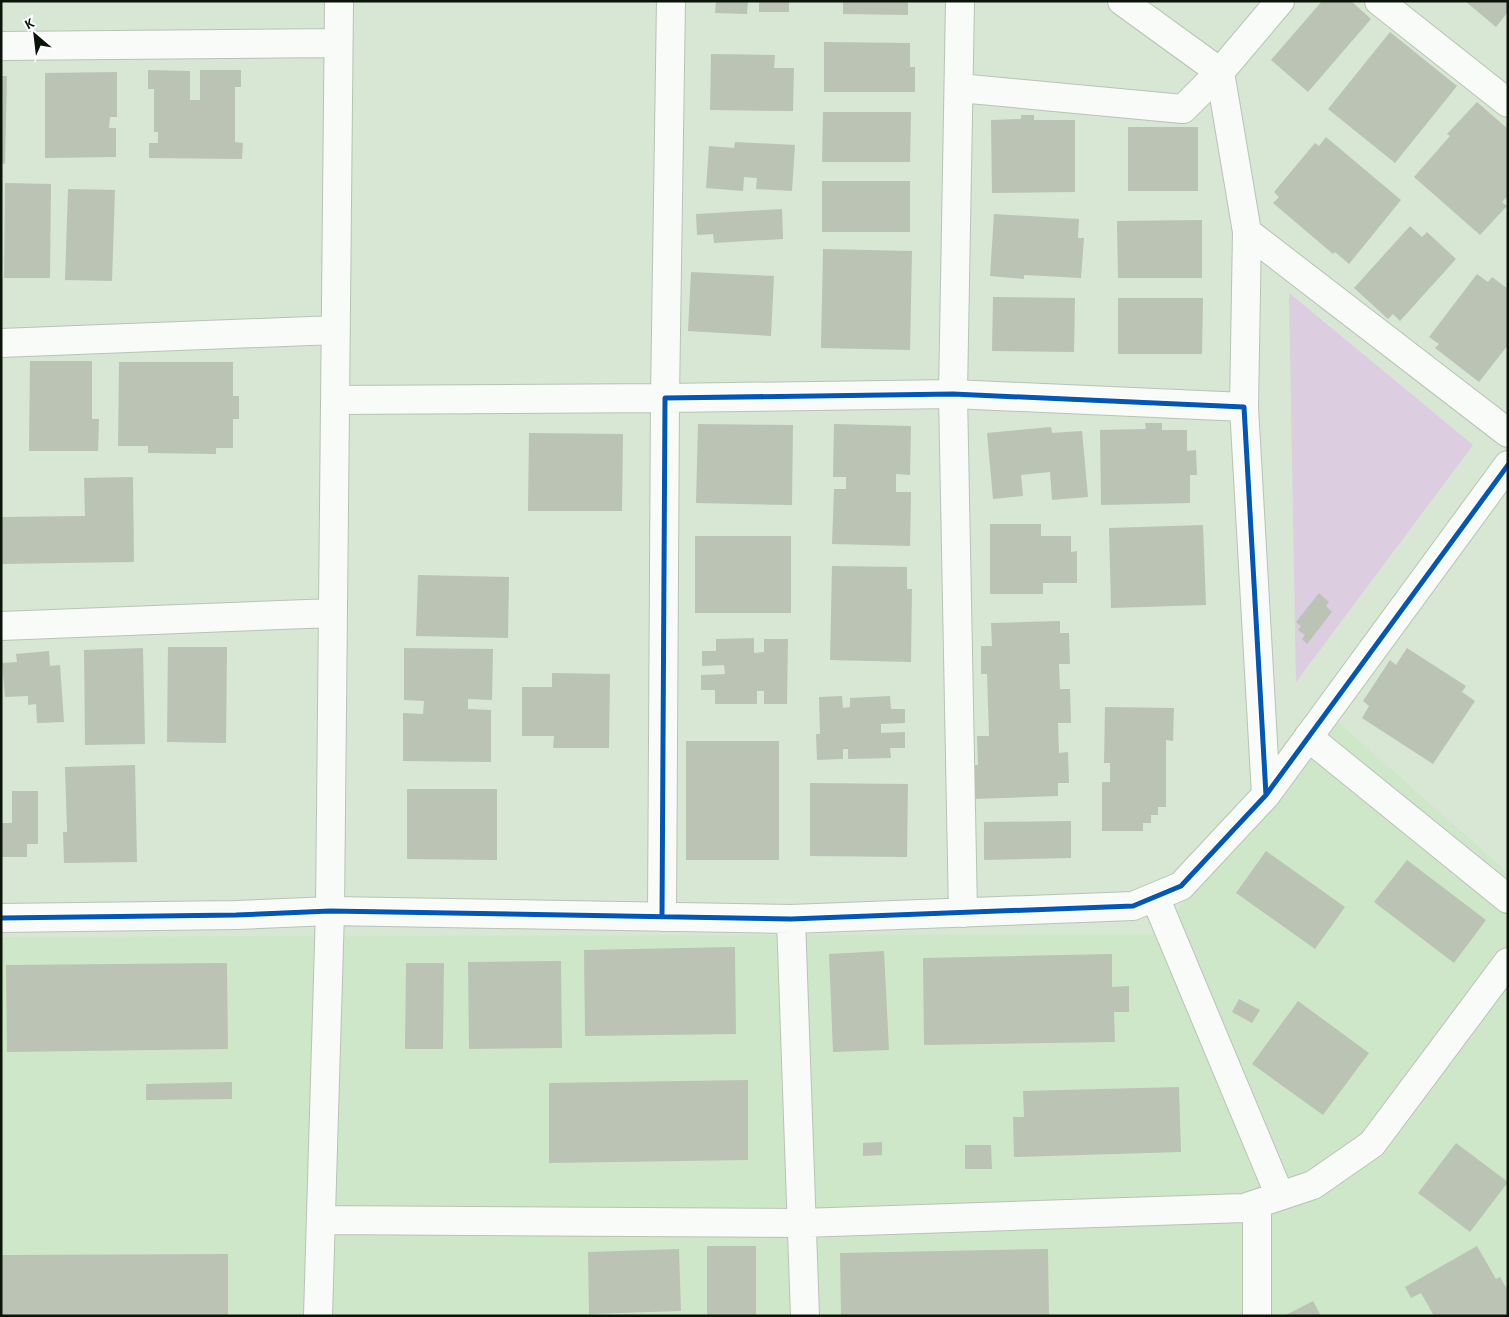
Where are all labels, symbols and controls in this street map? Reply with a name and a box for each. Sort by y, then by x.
north arrow [10,10,60,60]
text: K [22,16,37,33]

